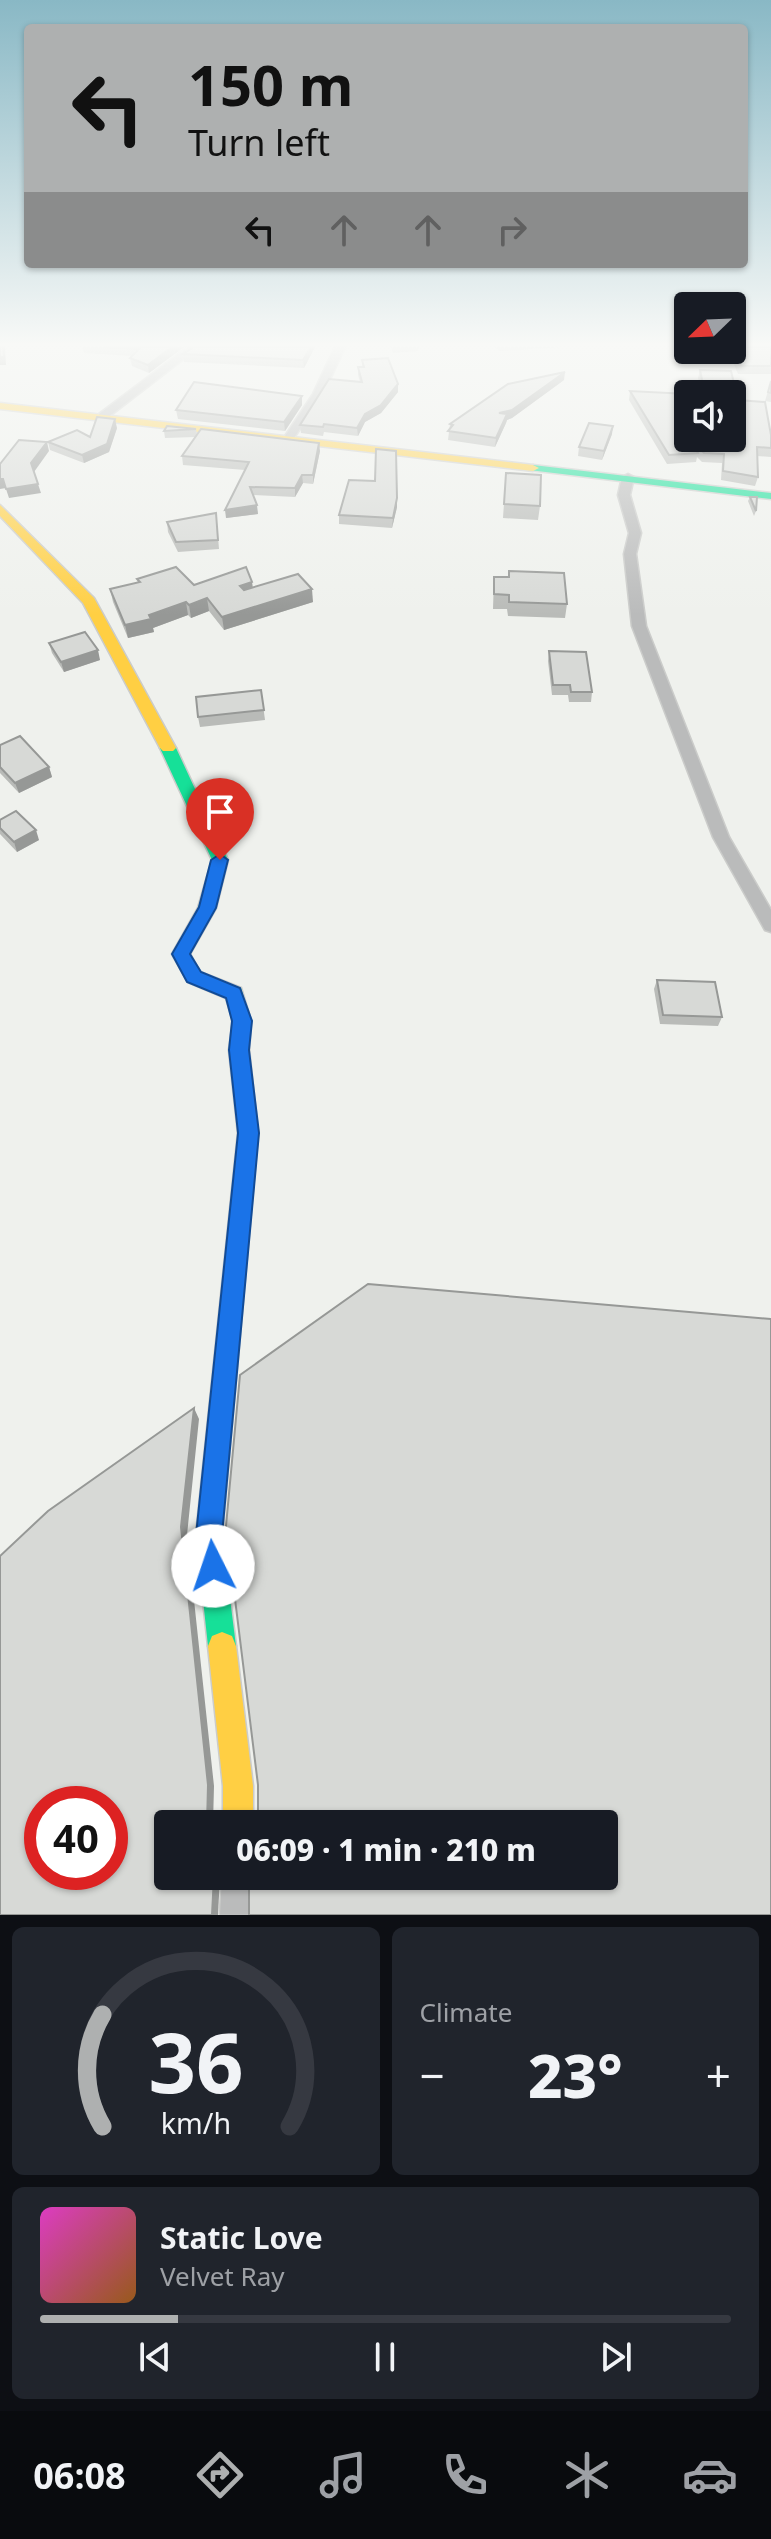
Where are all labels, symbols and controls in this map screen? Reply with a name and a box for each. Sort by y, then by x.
text: 150 m [188,46,353,122]
icon: left [56,56,160,160]
text: Turn left [188,118,330,167]
icon: left [238,208,282,252]
icon: ahead [322,208,366,252]
icon: ahead [406,208,450,252]
icon: right [490,208,534,252]
north arrow [674,292,746,364]
map controls [674,292,746,452]
button: sound [674,380,746,452]
pin [186,778,254,860]
icon: arrive [198,790,242,834]
position arrow [171,1524,255,1608]
speed limit sign: 40 [24,1786,128,1890]
text: 06:09 · 1 min · 210 m [236,1829,536,1870]
text: Climate [420,1994,512,2030]
text: 36 [148,2004,243,2117]
text: 23° [528,2034,623,2116]
text: − [420,2045,445,2105]
text: + [706,2045,731,2105]
text: km/h [161,2103,231,2142]
text: Static Love [160,2217,323,2258]
text: Velvet Ray [160,2258,285,2294]
icon: previous [133,2335,177,2379]
icon: pause [363,2335,407,2379]
icon: next [594,2335,638,2379]
icon: directions [192,2447,248,2503]
icon: music [315,2447,371,2503]
icon: phone [437,2447,493,2503]
icon: climate [559,2447,615,2503]
icon: car [682,2447,738,2503]
text: 06:08 [33,2451,126,2500]

